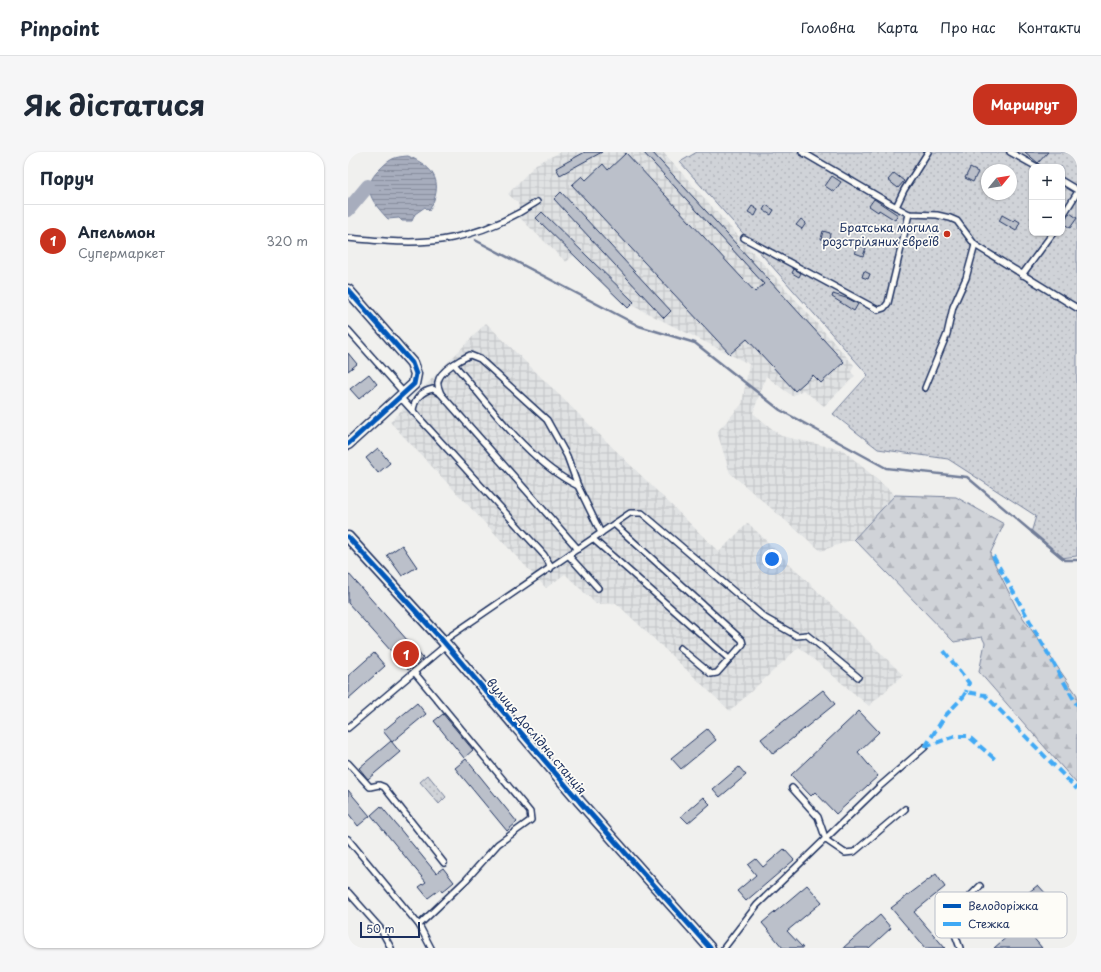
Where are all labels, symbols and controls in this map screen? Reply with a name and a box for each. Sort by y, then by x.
text: Pinpoint [20,14,100,42]
text: Головна [801,17,855,38]
text: Карта [877,17,918,38]
text: Про нас [940,17,996,38]
text: Контакти [1018,17,1081,38]
text: Як дістатися [24,83,205,126]
button: Маршрут [973,84,1077,125]
north arrow [981,164,1017,200]
map controls [1029,164,1065,236]
button: + [1029,164,1065,200]
text: Поруч [40,165,94,191]
button: − [1029,200,1065,236]
place label: Братська могила розстріляних євреїв [822,218,939,250]
text: Апельмон [78,220,156,243]
marker: Братська могила розстріляних євреїв [942,229,952,239]
text: 1 [50,231,56,250]
text: 320 m [266,231,308,250]
text: Супермаркет [78,243,165,262]
your location [762,549,782,569]
pin: 1 [393,639,419,669]
street label: вулиця Дослідна станція [483,674,591,798]
legend [935,892,1067,938]
text: Велодоріжка [968,897,1038,914]
text: Стежка [968,915,1010,932]
scale bar [360,920,420,939]
text: 50 m [366,920,395,937]

